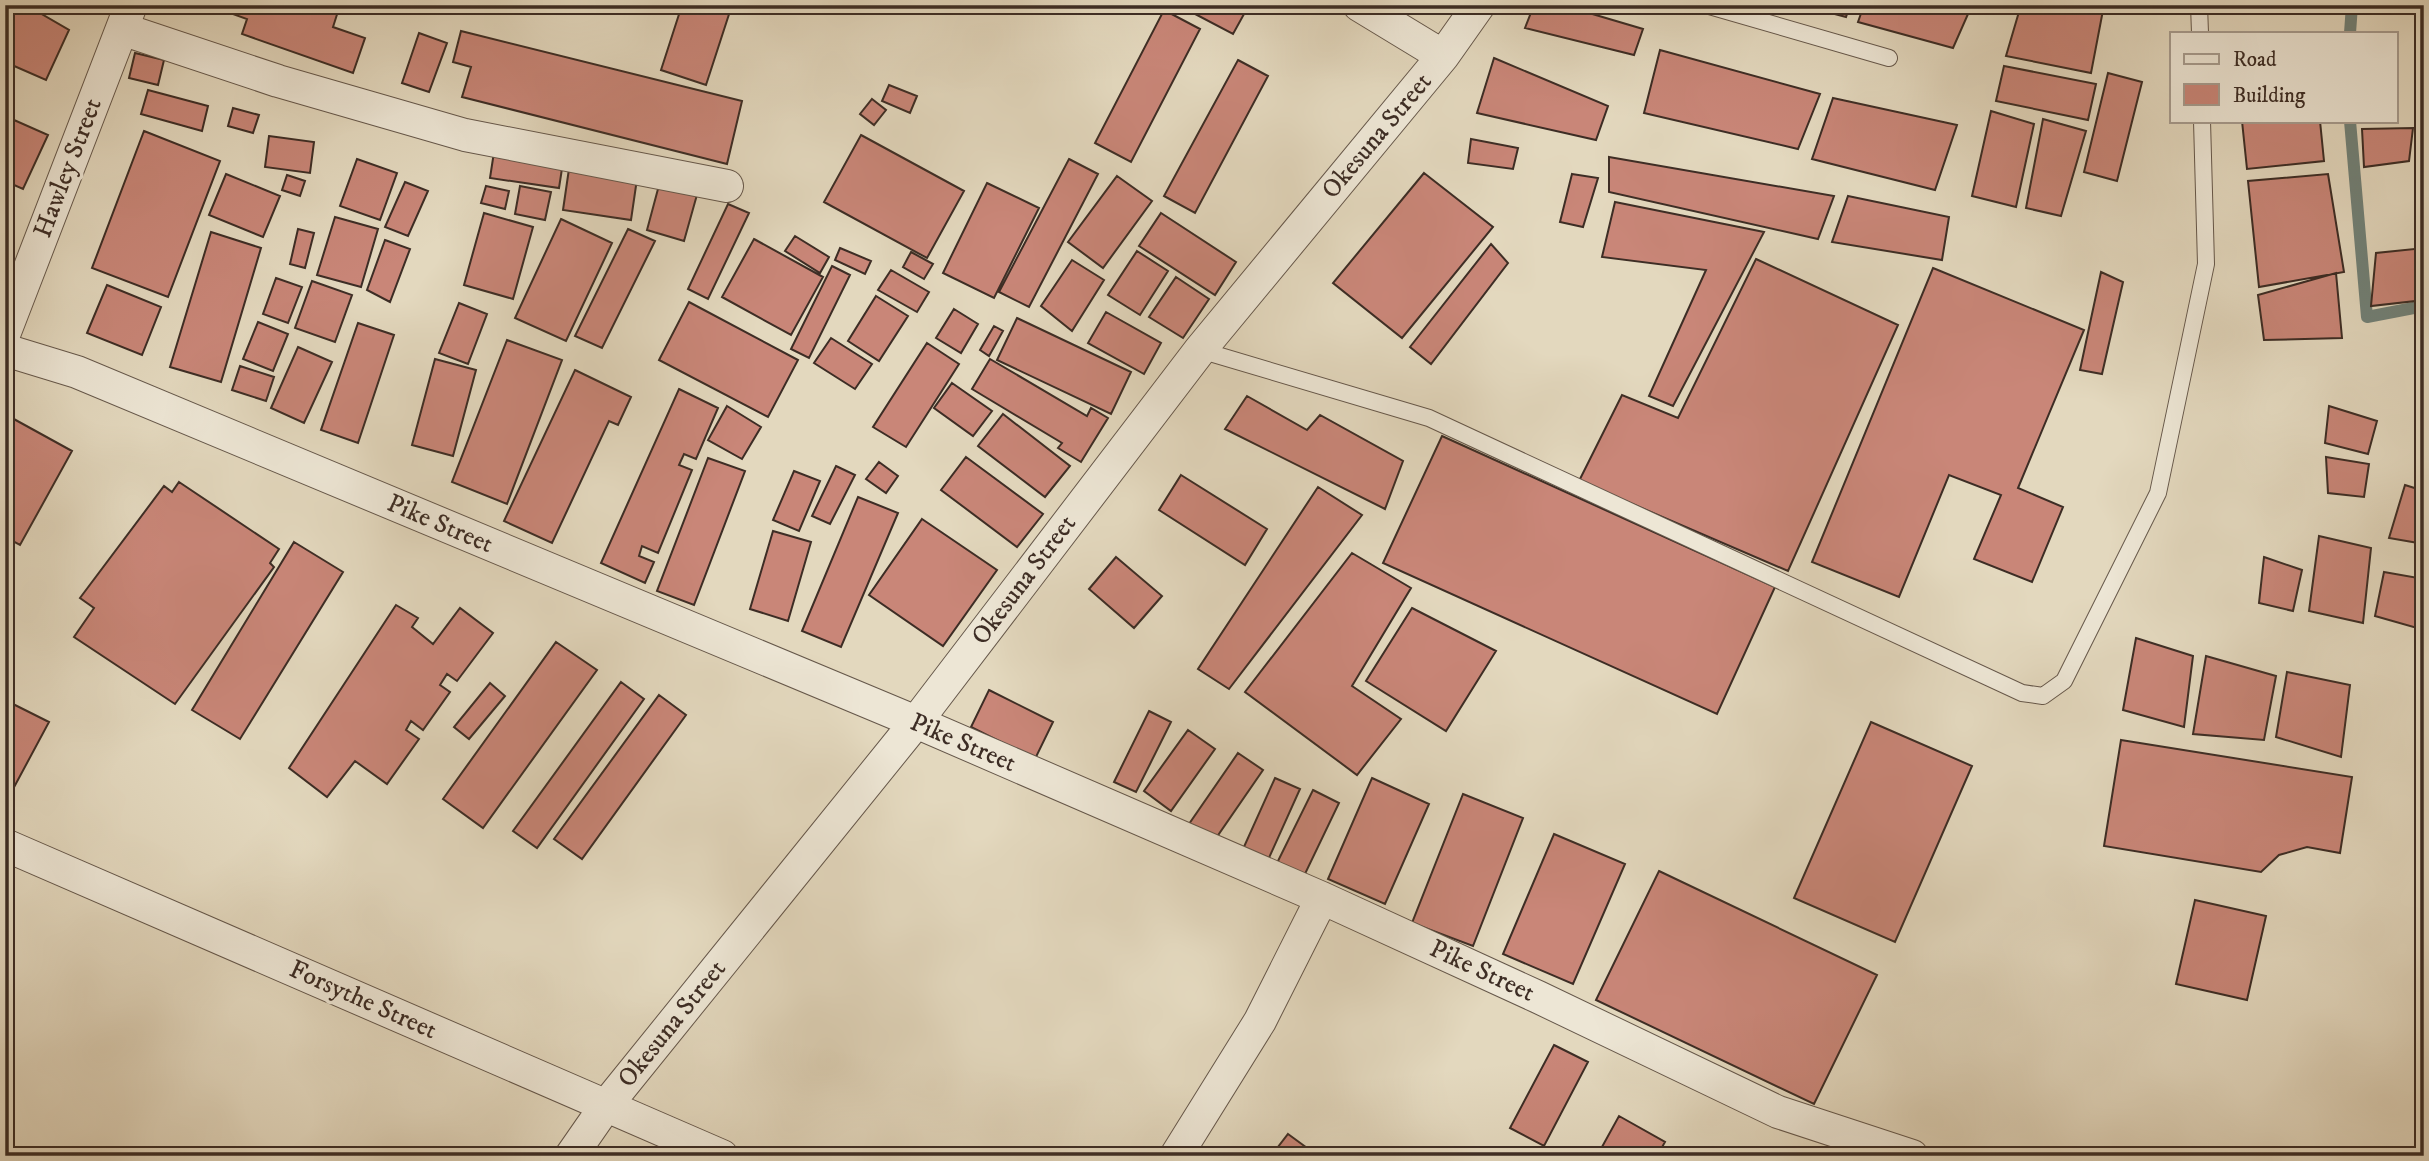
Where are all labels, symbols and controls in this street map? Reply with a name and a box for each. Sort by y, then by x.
legend [2170,32,2398,122]
text: Road [2233,47,2277,73]
street label: Okesuna Street [1315,66,1439,206]
text: Building [2233,83,2306,109]
street label: Hawley Street [26,94,110,242]
street label: Pike Street [382,487,498,561]
street label: Okesuna Street [964,508,1084,652]
street label: Pike Street [905,706,1021,780]
street label: Pike Street [1424,932,1540,1010]
street label: Forsythe Street [284,953,442,1047]
street label: Okesuna Street [611,954,733,1094]

